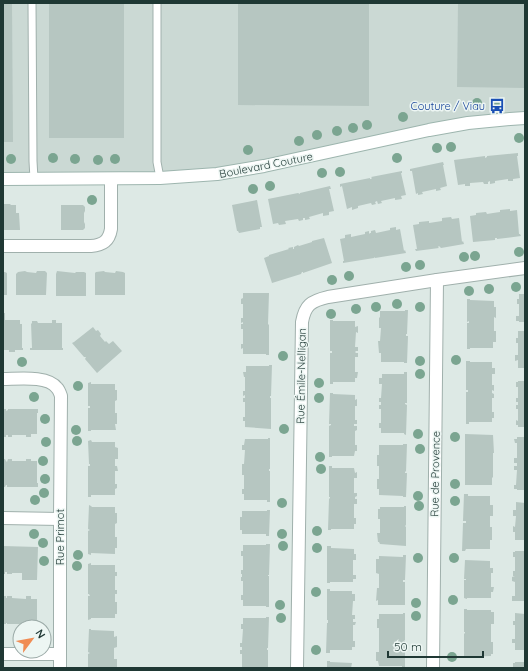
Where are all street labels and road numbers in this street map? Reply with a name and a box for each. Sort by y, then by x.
street label: Boulevard Couture [218,149,314,181]
street label: Rue Émile-Nelligan [293,328,309,424]
street label: Rue de Provence [427,431,443,517]
street label: Rue Primot [53,509,67,565]

